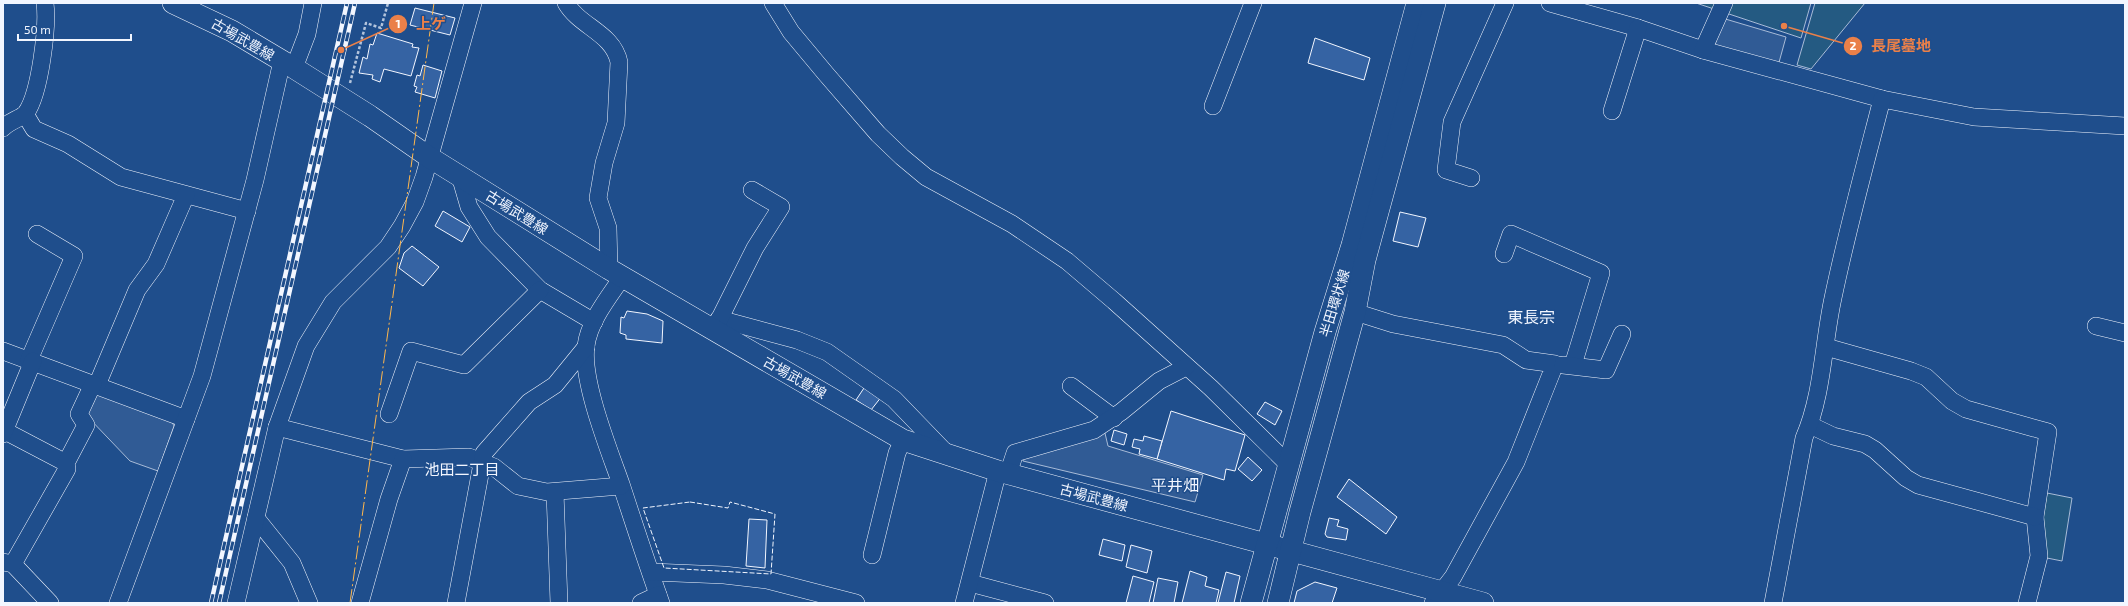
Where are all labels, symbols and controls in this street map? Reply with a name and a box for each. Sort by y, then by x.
callout: 上ゲ [388,10,454,37]
street label: 古場武豊線 [208,14,278,64]
text: 上ゲ [416,14,446,32]
scale bar [18,16,131,42]
text: 1 [395,16,401,30]
text: 50 m [24,22,51,36]
callout: 長尾墓地 [1843,33,1939,60]
text: 長尾墓地 [1871,36,1931,54]
text: 2 [1850,38,1857,52]
street label: 古場武豊線 [483,186,551,238]
street label: 半田環状線 [1316,267,1352,339]
district label: 東長宗 [1507,307,1555,326]
street label: 古場武豊線 [760,352,830,402]
district label: 池田二丁目 [424,460,500,478]
district label: 平井畑 [1151,475,1199,494]
street label: 古場武豊線 [1058,480,1130,514]

